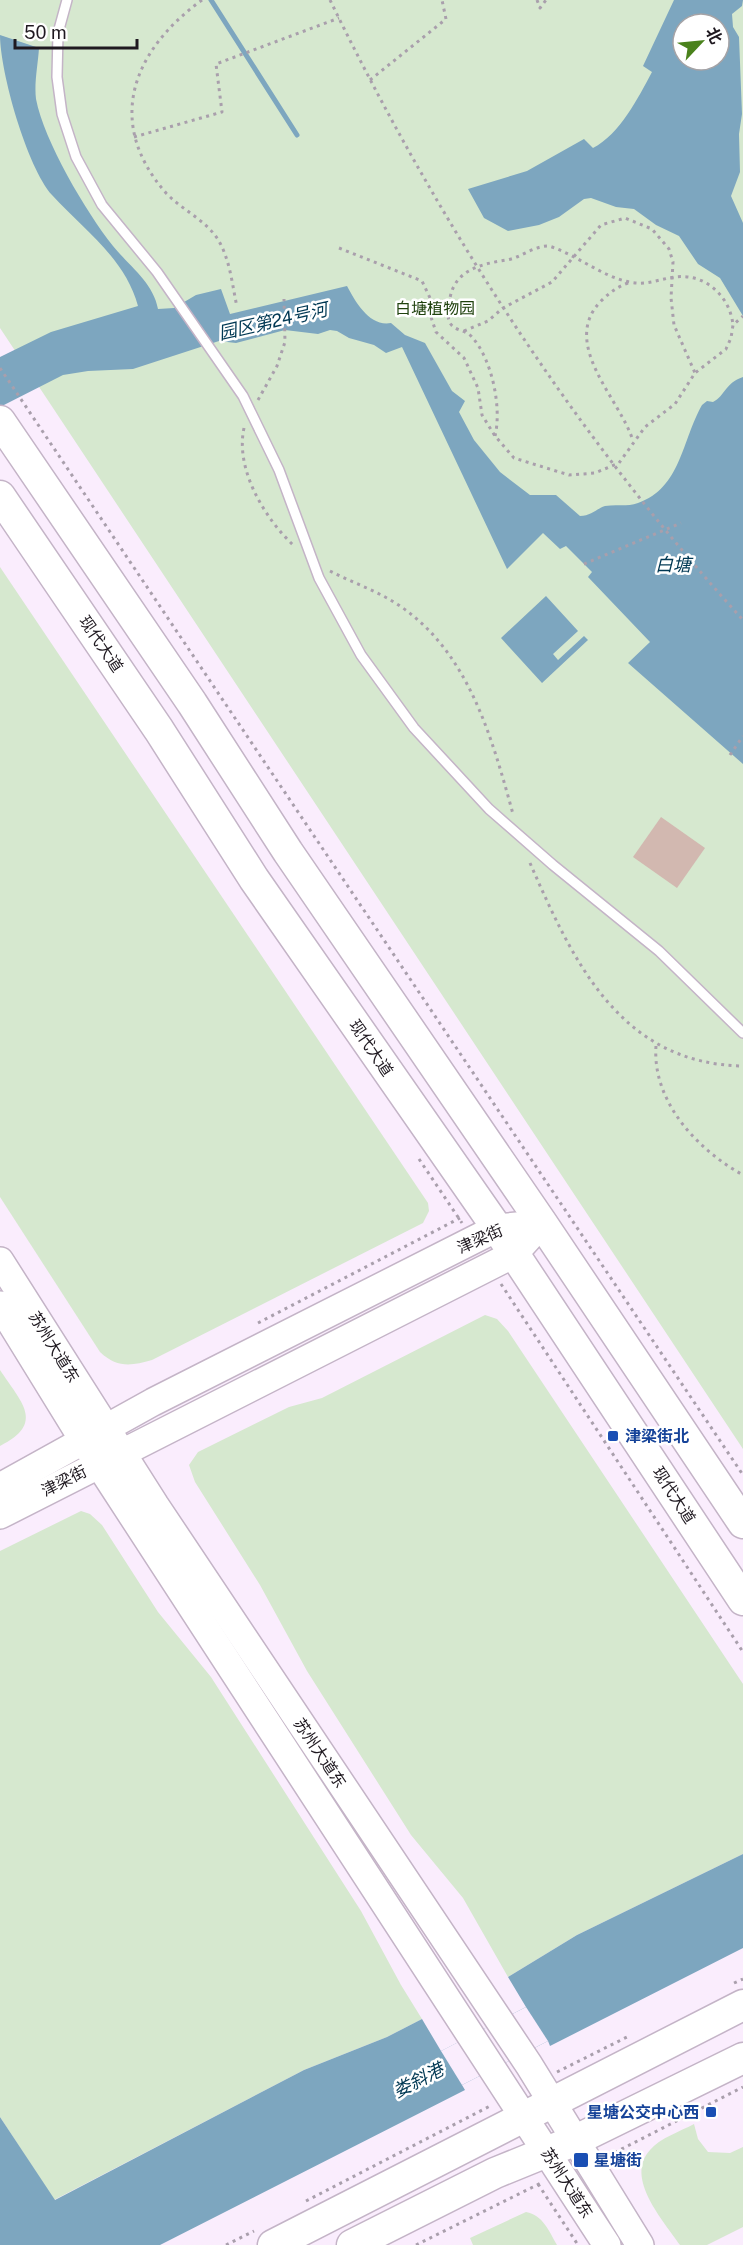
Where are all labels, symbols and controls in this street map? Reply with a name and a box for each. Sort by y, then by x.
scale bar [15,12,136,50]
north arrow [671,12,731,72]
text: 50 m [24,22,67,43]
text: 北 [702,24,726,47]
water label: 园区第24号河 [216,298,332,344]
park label: 白塘植物园 [395,299,475,318]
water label: 白塘 [655,554,694,575]
street label: 现代大道 [75,612,127,676]
street label: 现代大道 [345,1016,397,1080]
street label: 津梁街 [454,1221,506,1257]
street label: 苏州大道东 [25,1308,83,1386]
place label: 津梁街北 [625,1427,689,1446]
marker: 津梁街北 [606,1429,620,1443]
street label: 津梁街 [38,1462,90,1500]
street label: 现代大道 [649,1463,699,1527]
street label: 苏州大道东 [290,1715,350,1791]
water label: 娄斜港 [389,2057,449,2102]
place label: 星塘公交中心西 [587,2103,699,2122]
marker: 星塘公交中心西 [704,2105,718,2119]
street label: 苏州大道东 [537,2144,597,2222]
marker: 星塘街 [572,2151,590,2169]
place label: 星塘街 [594,2151,642,2170]

